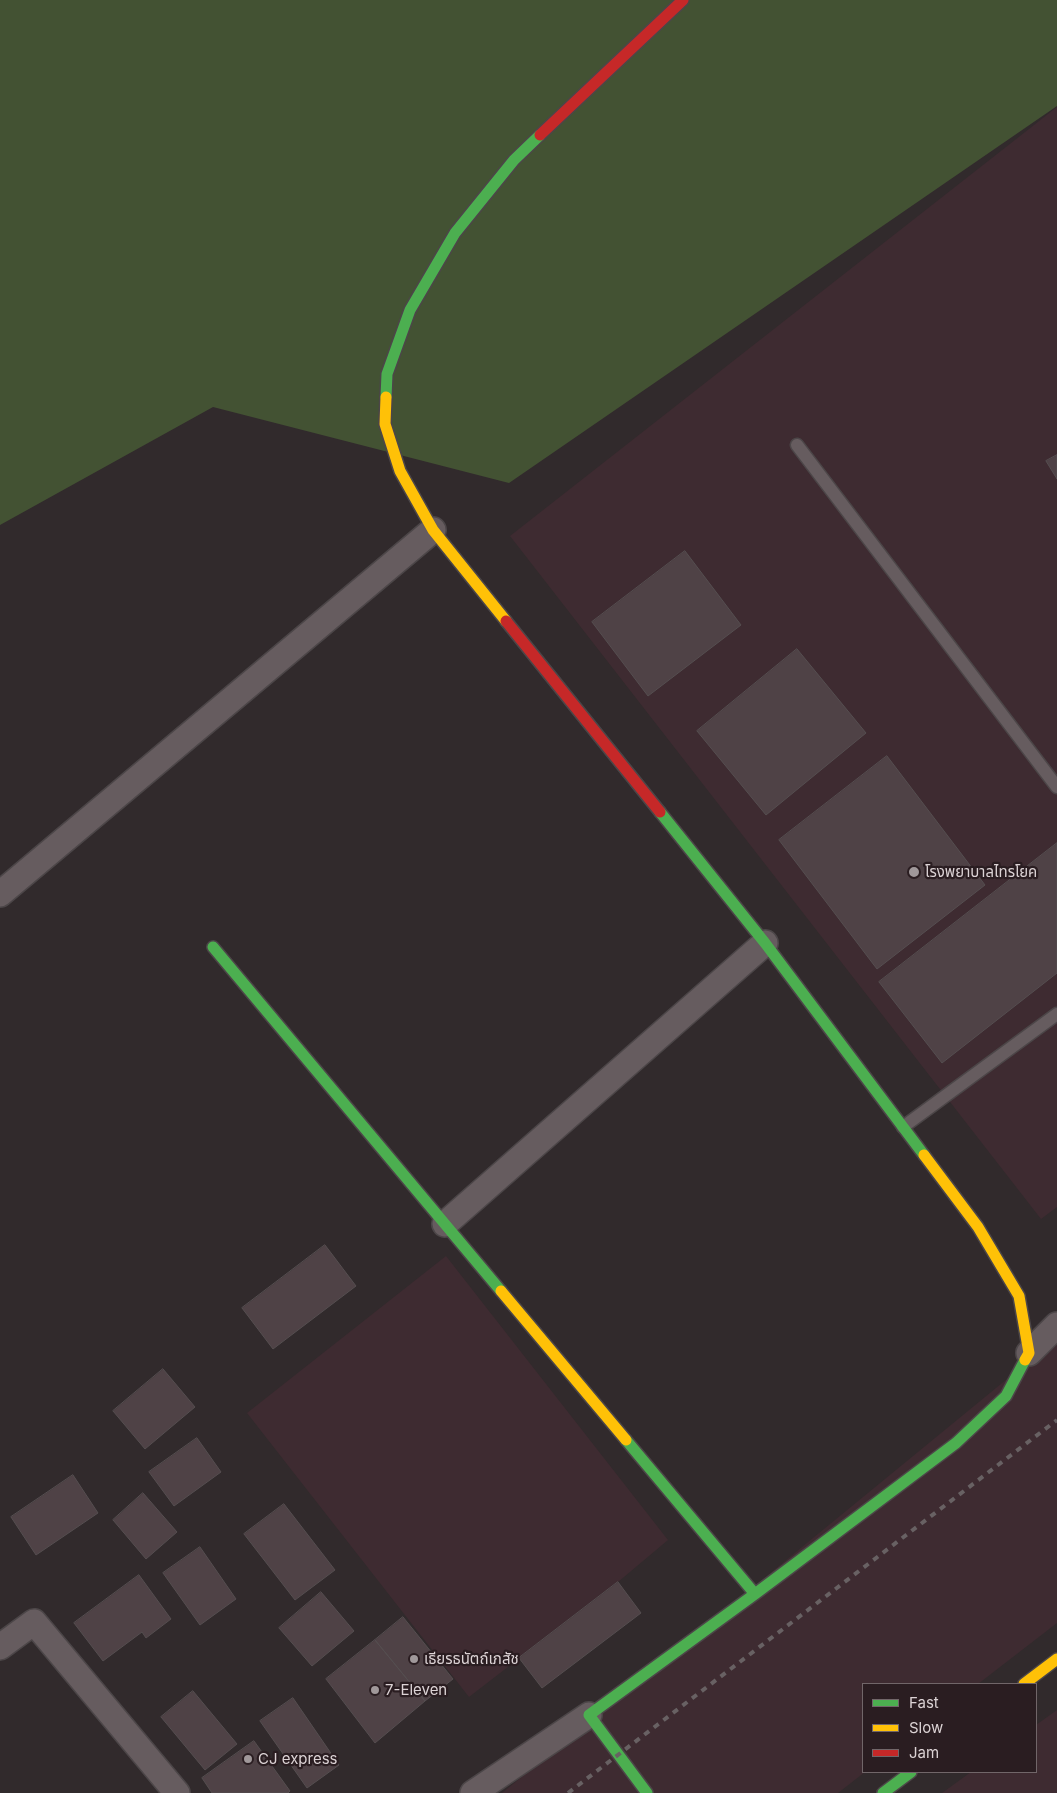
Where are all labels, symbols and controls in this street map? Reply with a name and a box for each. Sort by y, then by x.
place label: โรงพยาบาลไทรโยค [925,863,1037,881]
marker: โรงพยาบาลไทรโยค [907,865,921,879]
place label: เธียรธนัตถ์เภสัช [424,1650,519,1668]
marker: เธียรธนัตถ์เภสัช [408,1653,420,1665]
place label: 7-Eleven [385,1681,447,1699]
legend [862,1683,1037,1773]
marker: 7-Eleven [369,1684,381,1696]
text: Fast [909,1693,939,1712]
text: Slow [909,1718,943,1737]
text: Jam [909,1743,939,1762]
place label: CJ express [258,1750,337,1768]
marker: CJ express [242,1753,254,1765]

